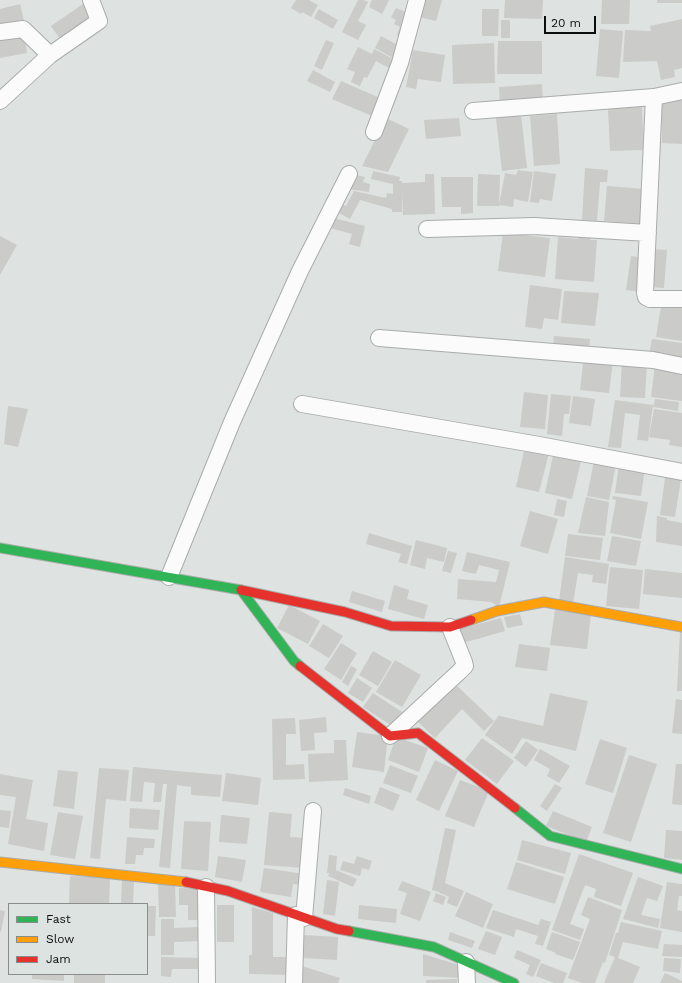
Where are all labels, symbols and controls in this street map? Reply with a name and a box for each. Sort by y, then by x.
scale bar [546,8,598,34]
text: 20 m [551,16,581,30]
legend [8,903,148,975]
text: Fast [46,912,71,926]
text: Slow [46,932,74,946]
text: Jam [46,952,71,966]

